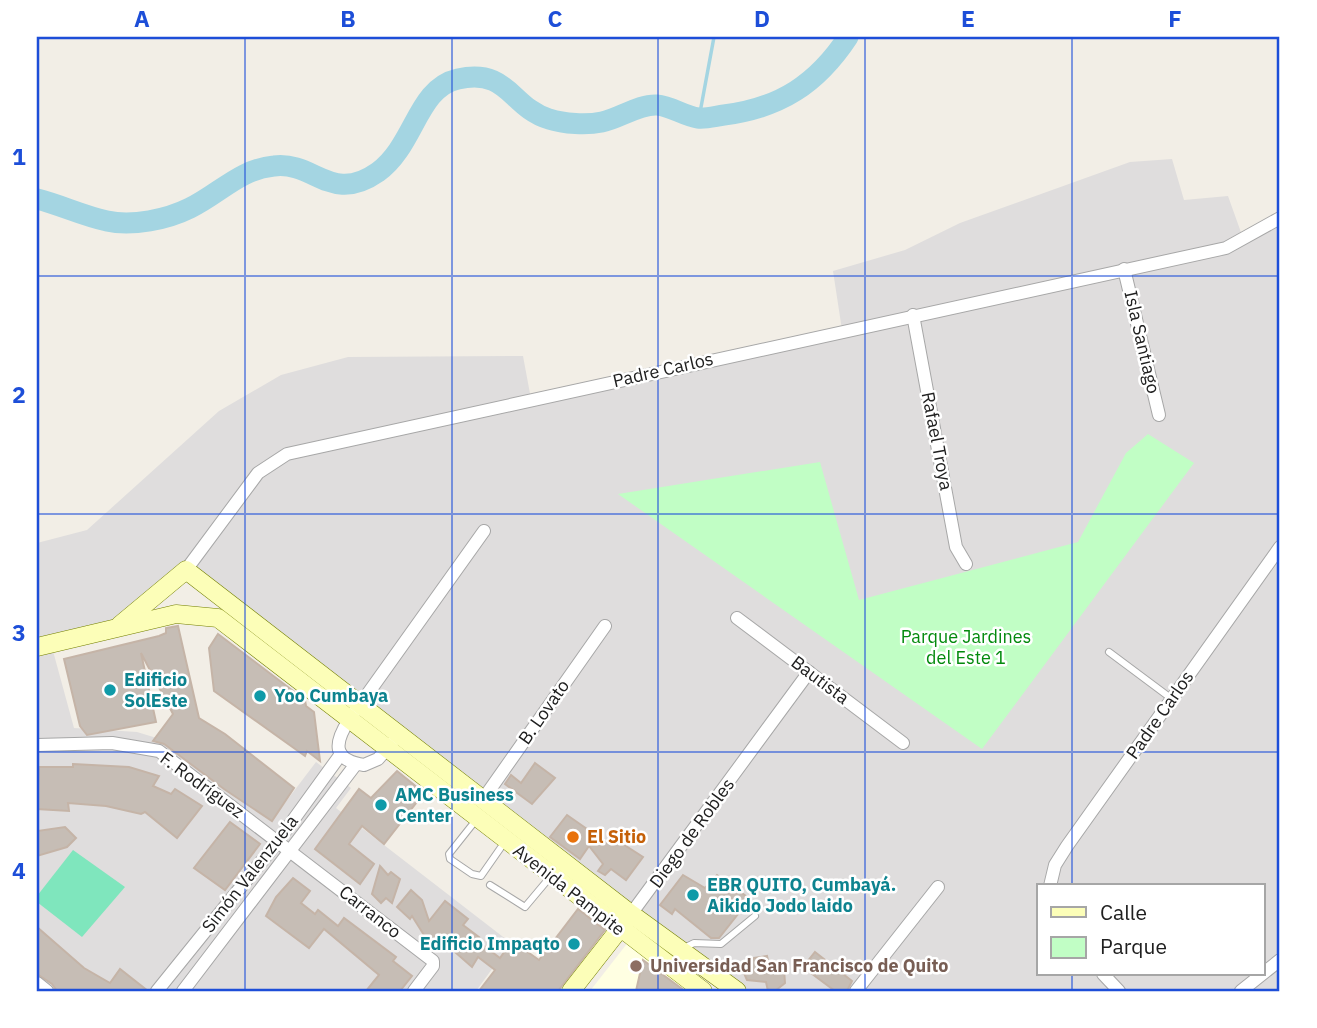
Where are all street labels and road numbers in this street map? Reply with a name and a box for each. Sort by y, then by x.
street label: Isla Santiago [1119,288,1165,396]
street label: Padre Carlos [610,347,715,392]
street label: Rafael Troya [917,390,958,492]
street label: Bautista [787,650,854,709]
street label: Padre Carlos [1121,666,1198,763]
street label: B. Lovato [513,675,574,749]
street label: F. Rodríguez [156,746,249,823]
street label: Diego de Robles [644,773,739,892]
street label: Simón Valenzuela [196,810,303,937]
street label: Avenida Pampite [509,839,630,941]
street label: Carranco [335,880,406,943]

